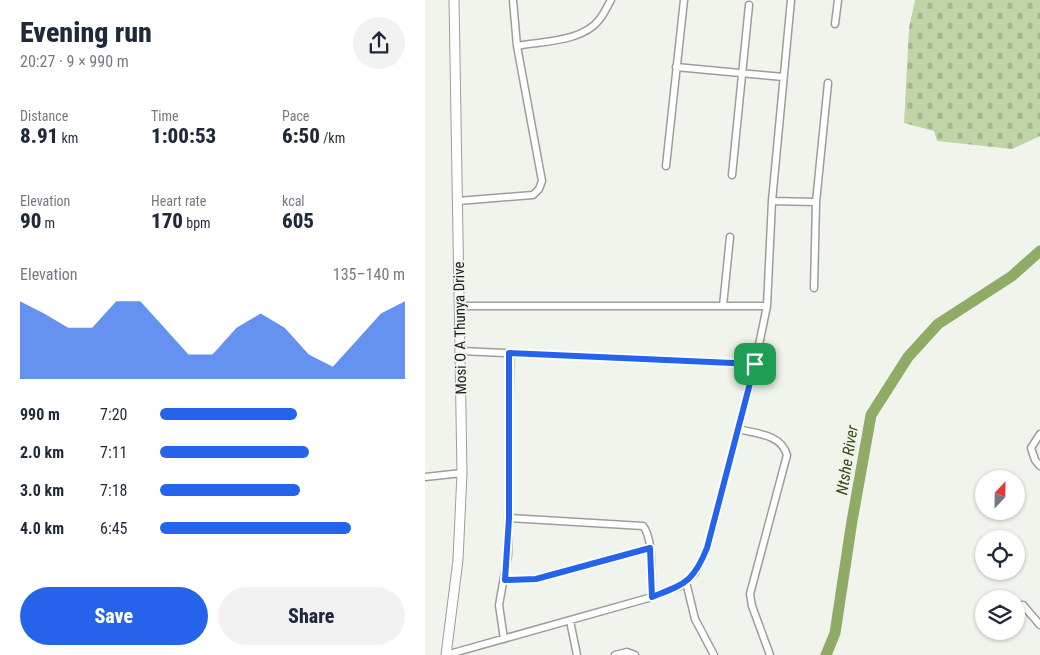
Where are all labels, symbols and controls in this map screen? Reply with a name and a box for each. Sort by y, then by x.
text: Evening run [20,16,152,49]
button: share [353,17,405,69]
text: 20:27 · 9 × 990 m [20,52,129,71]
text: Distance [20,108,68,124]
text: Time [151,108,179,124]
text: Pace [282,108,309,124]
text: 8.91 [20,124,58,148]
text: 1:00:53 [151,124,216,148]
text: 6:50 [282,124,320,148]
text: km [58,130,78,146]
text: /km [320,130,345,146]
text: Elevation [20,193,70,209]
text: Heart rate [151,193,206,209]
text: kcal [282,193,305,209]
text: 90 [20,209,41,233]
text: 170 [151,209,183,233]
text: 605 [282,209,314,233]
text: m [41,215,55,231]
text: bpm [183,215,211,231]
street label: Mosi O A Thunya Drive [450,261,470,395]
text: Elevation [20,265,78,284]
text: 135–140 m [333,265,405,284]
pin [734,343,776,385]
icon: arrive [741,350,769,378]
text: 990 m [20,405,60,424]
text: 7:20 [100,405,127,424]
water label: Ntshe River [832,423,862,496]
text: 2.0 km [20,443,64,462]
text: 7:11 [100,443,127,462]
north arrow [975,470,1025,520]
map controls [975,470,1025,640]
text: 3.0 km [20,481,64,500]
text: 7:18 [100,481,127,500]
text: 4.0 km [20,519,64,538]
text: 6:45 [100,519,127,538]
button: locate [975,530,1025,580]
button: Save [20,587,208,645]
button: Share [218,587,405,645]
button: layers [975,590,1025,640]

